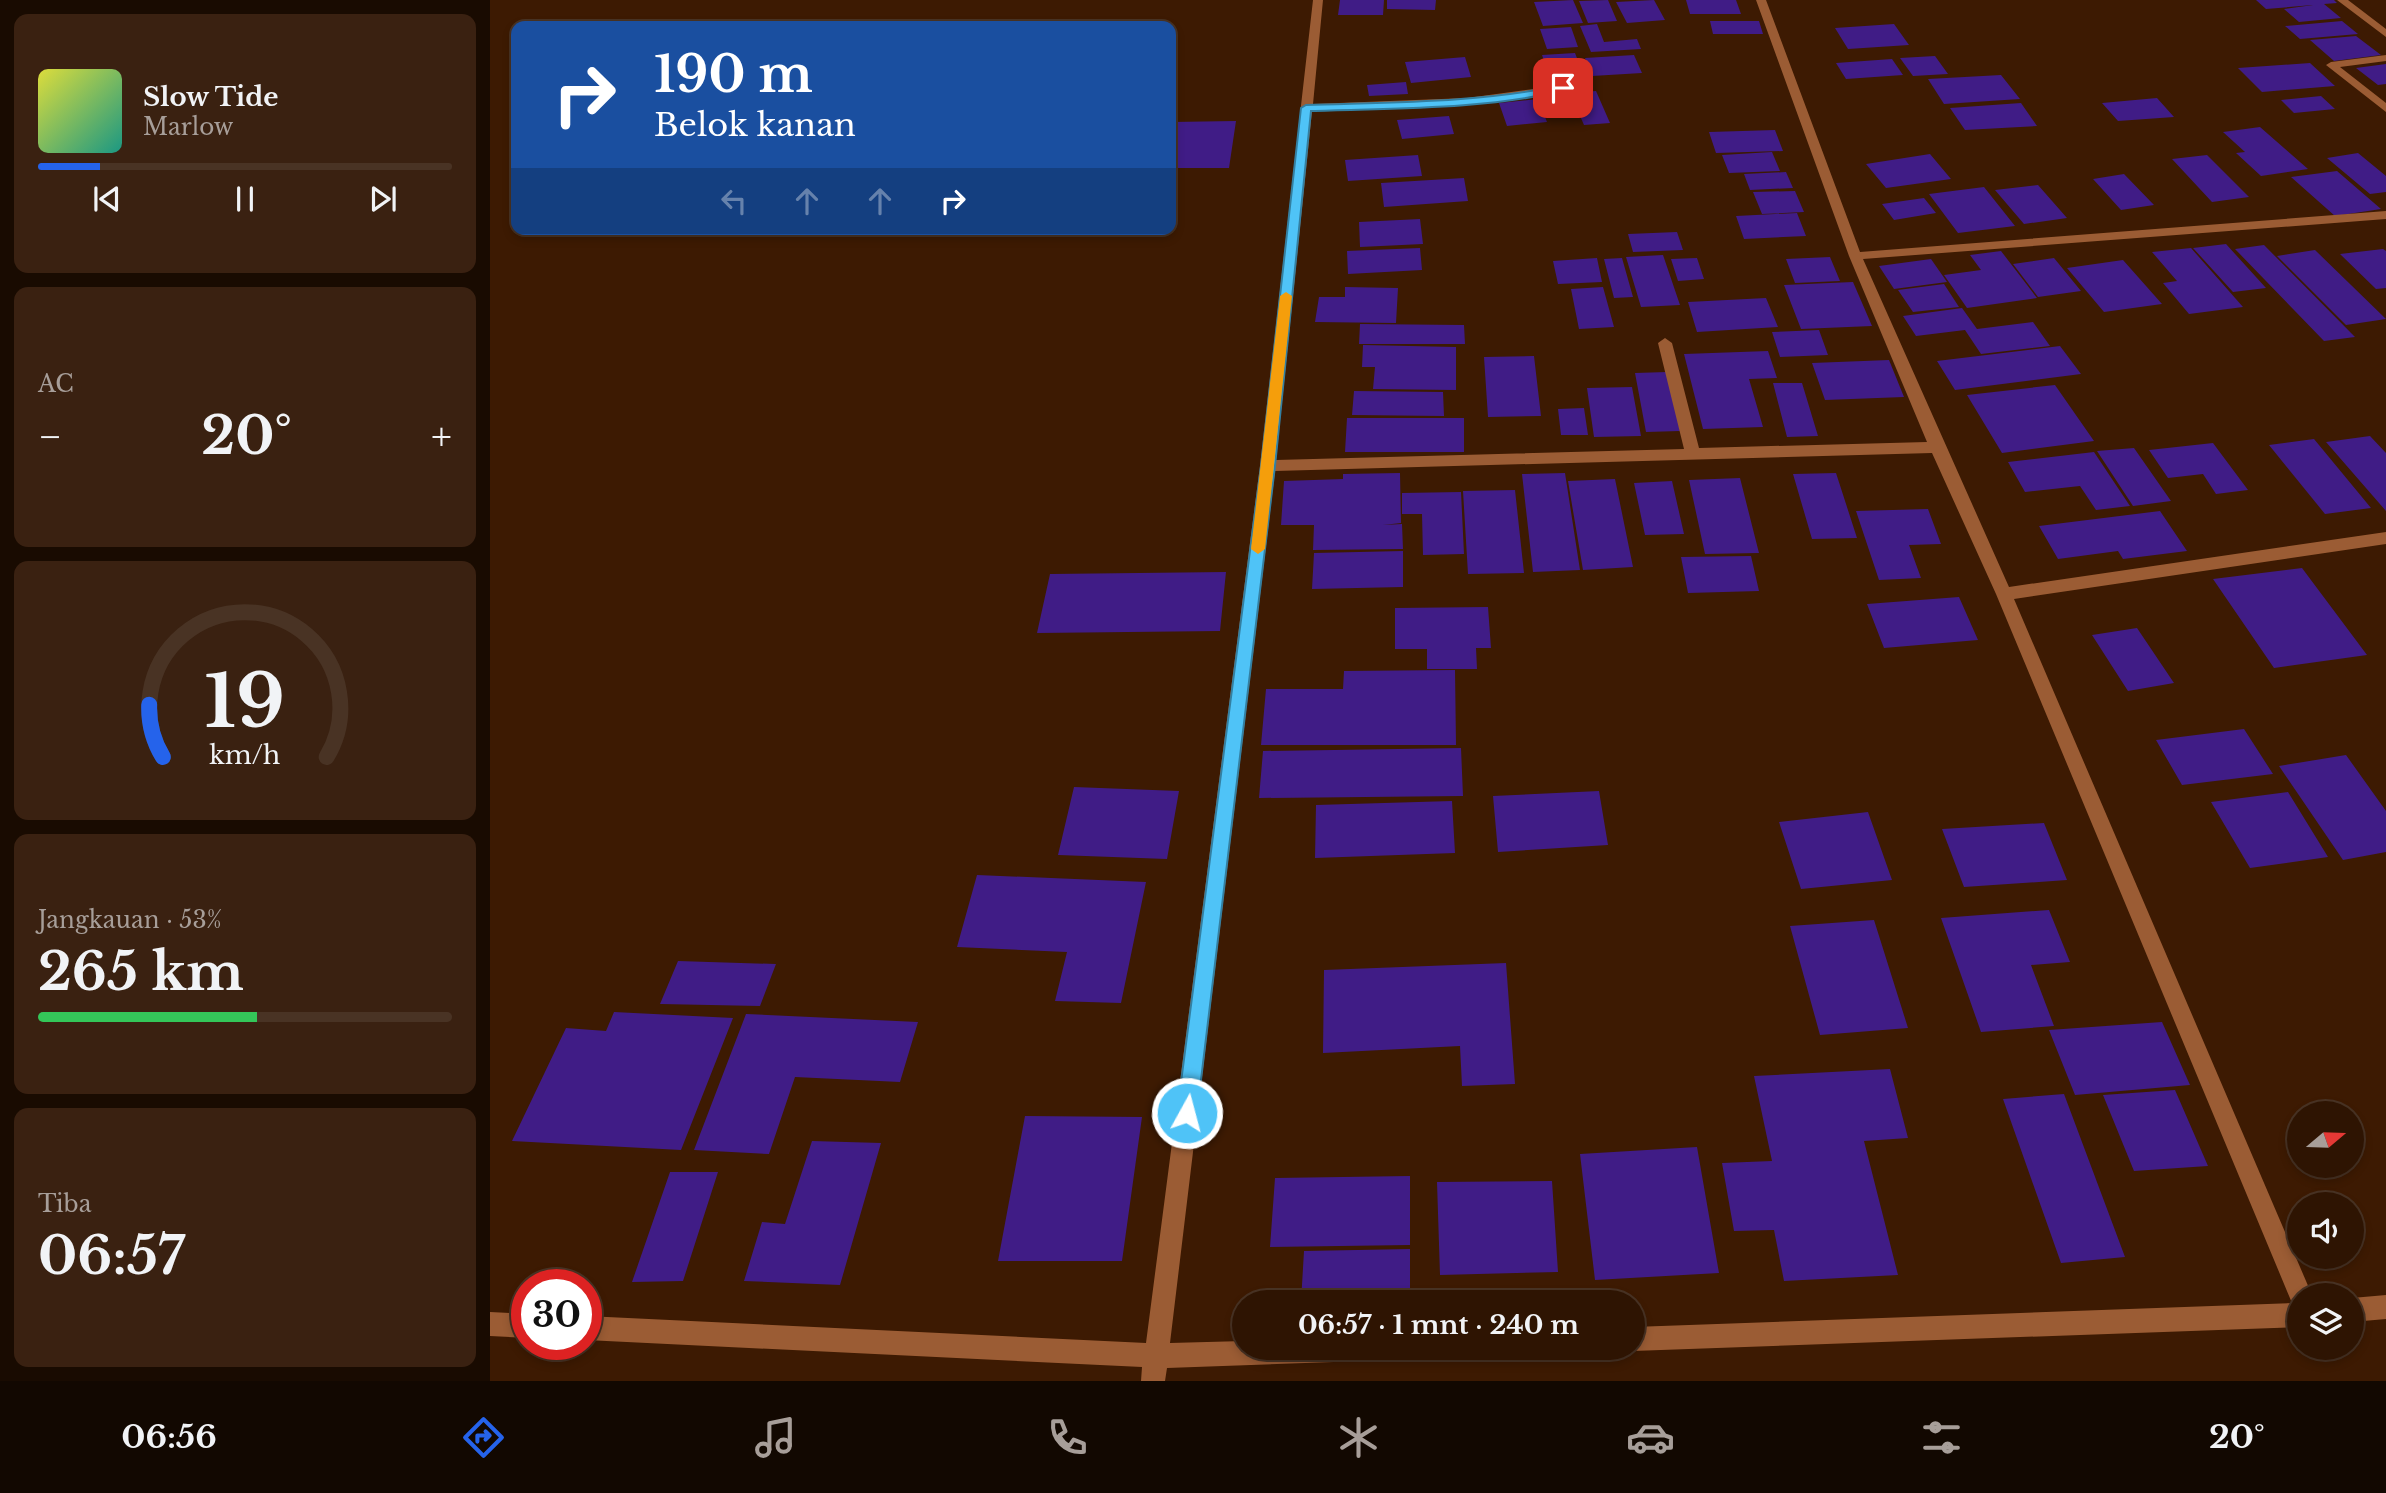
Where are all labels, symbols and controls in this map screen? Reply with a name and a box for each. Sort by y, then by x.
text: 190 m [654,44,813,105]
icon: right [539,49,630,140]
pin [1533,58,1593,118]
icon: arrive [1544,69,1582,107]
text: Slow Tide [143,81,279,113]
text: Belok kanan [654,105,856,145]
text: Marlow [143,113,233,141]
icon: previous [88,180,126,218]
icon: pause [226,180,264,218]
icon: next [364,180,402,218]
icon: left [715,182,753,220]
icon: ahead [788,182,826,220]
icon: ahead [861,182,899,220]
icon: right [934,182,972,220]
text: AC [38,370,74,398]
text: 20° [201,404,292,468]
text: − [38,413,62,460]
text: + [431,413,452,460]
text: 19 [205,656,285,747]
text: km/h [210,739,280,770]
text: Jangkauan · 53% [38,906,222,934]
text: 265 km [38,940,244,1004]
position arrow [1150,1076,1224,1150]
north arrow [2287,1101,2364,1178]
map controls [2287,1101,2364,1360]
text: Tiba [38,1190,91,1218]
button: sound [2287,1192,2364,1269]
text: 06:57 [38,1224,185,1288]
speed limit sign: 30 [511,1269,602,1360]
button: layers [2287,1283,2364,1360]
text: 06:57 · 1 mnt · 240 m [1298,1309,1579,1341]
icon: directions [459,1413,508,1462]
icon: music [751,1413,800,1462]
icon: phone [1043,1413,1092,1462]
icon: climate [1334,1413,1383,1462]
icon: car [1626,1413,1675,1462]
icon: filters [1917,1413,1966,1462]
text: 06:56 [121,1417,217,1457]
text: 20° [2209,1417,2265,1457]

